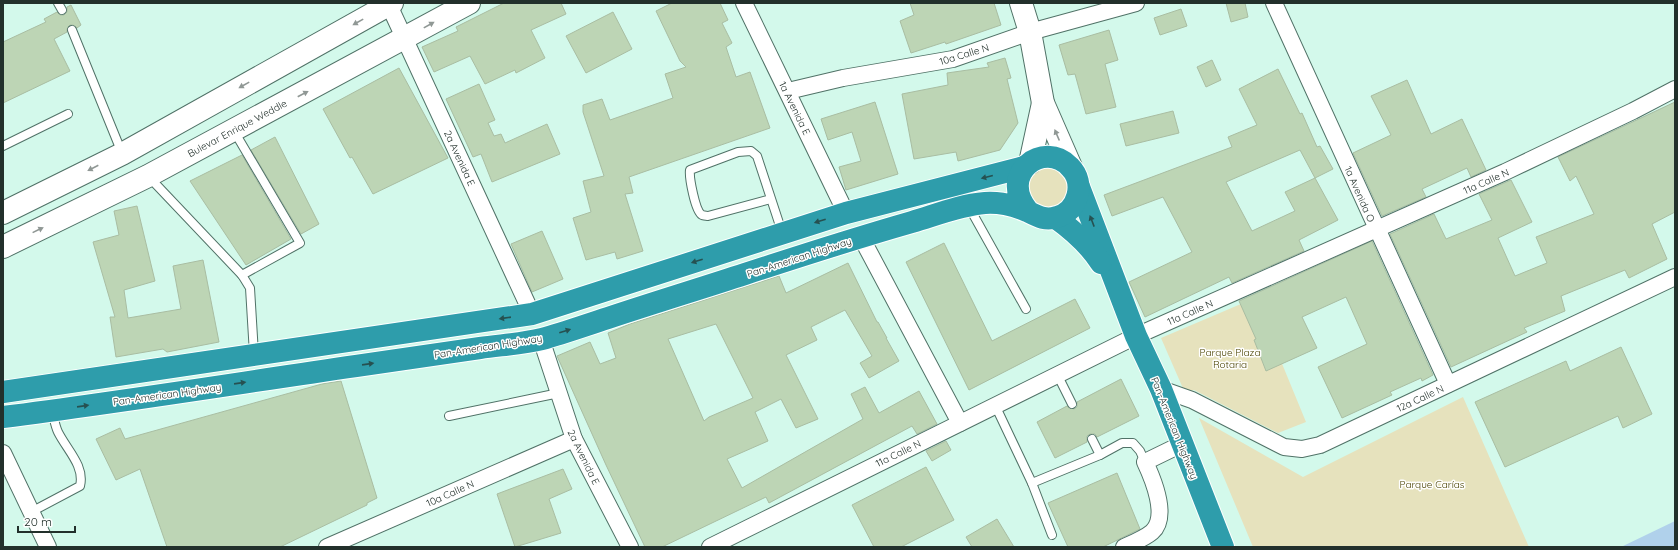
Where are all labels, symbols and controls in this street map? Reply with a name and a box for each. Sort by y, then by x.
one-way arrow [352,19,364,26]
one-way arrow [424,22,435,29]
street label: 10a Calle N [938,41,991,68]
street label: 1a Avenida E [776,79,813,137]
one-way arrow [238,82,250,89]
one-way arrow [297,90,309,97]
street label: Bulevar Enrique Weddle [185,97,289,160]
street label: 2a Avenida E [441,128,478,188]
one-way arrow [1054,129,1060,141]
street label: 1a Avenida O [1341,164,1378,225]
one-way arrow [88,165,99,171]
street label: 11a Calle N [1461,166,1511,197]
one-way arrow [980,174,992,180]
one-way arrow [1089,215,1095,227]
one-way arrow [814,218,826,224]
one-way arrow [32,227,44,233]
street label: Pan-American Highway [745,234,853,281]
one-way arrow [690,258,702,264]
street label: 11a Calle N [1165,297,1215,328]
one-way arrow [499,315,511,321]
one-way arrow [560,328,572,334]
street label: Pan-American Highway [433,332,543,361]
park label: Parque Plaza Rotaria [1200,346,1260,371]
one-way arrow [362,361,374,367]
street label: Pan-American Highway [1148,375,1201,481]
street label: Pan-American Highway [112,380,222,409]
one-way arrow [234,380,246,386]
street label: 12a Calle N [1394,382,1446,415]
one-way arrow [77,403,89,409]
street label: 2a Avenida E [565,427,603,487]
street label: 11a Calle N [873,437,923,470]
street label: 10a Calle N [424,477,476,510]
park label: Parque Carías [1399,478,1465,491]
scale bar [18,508,75,534]
text: 20 m [24,514,52,529]

